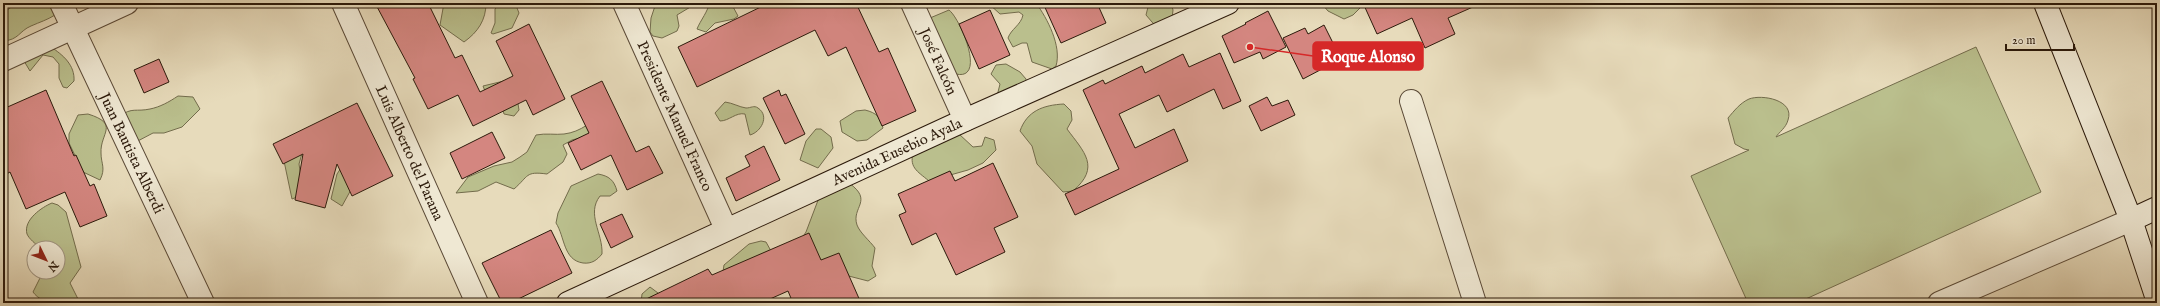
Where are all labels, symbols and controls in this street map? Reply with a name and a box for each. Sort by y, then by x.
street label: José Falcón [914,23,961,98]
scale bar [2006,26,2074,52]
text: 20 m [2012,33,2035,48]
street label: Presidente Manuel Franco [632,38,717,194]
callout: Roque Alonso [1313,42,1423,70]
text: Roque Alonso [1321,48,1415,68]
street label: Luis Alberto del Parana [371,82,448,224]
street label: Juan Bautista Alberdi [94,88,168,217]
street label: Avenida Eusebio Ayala [828,114,965,190]
north arrow [26,240,66,280]
text: N [44,257,62,275]

